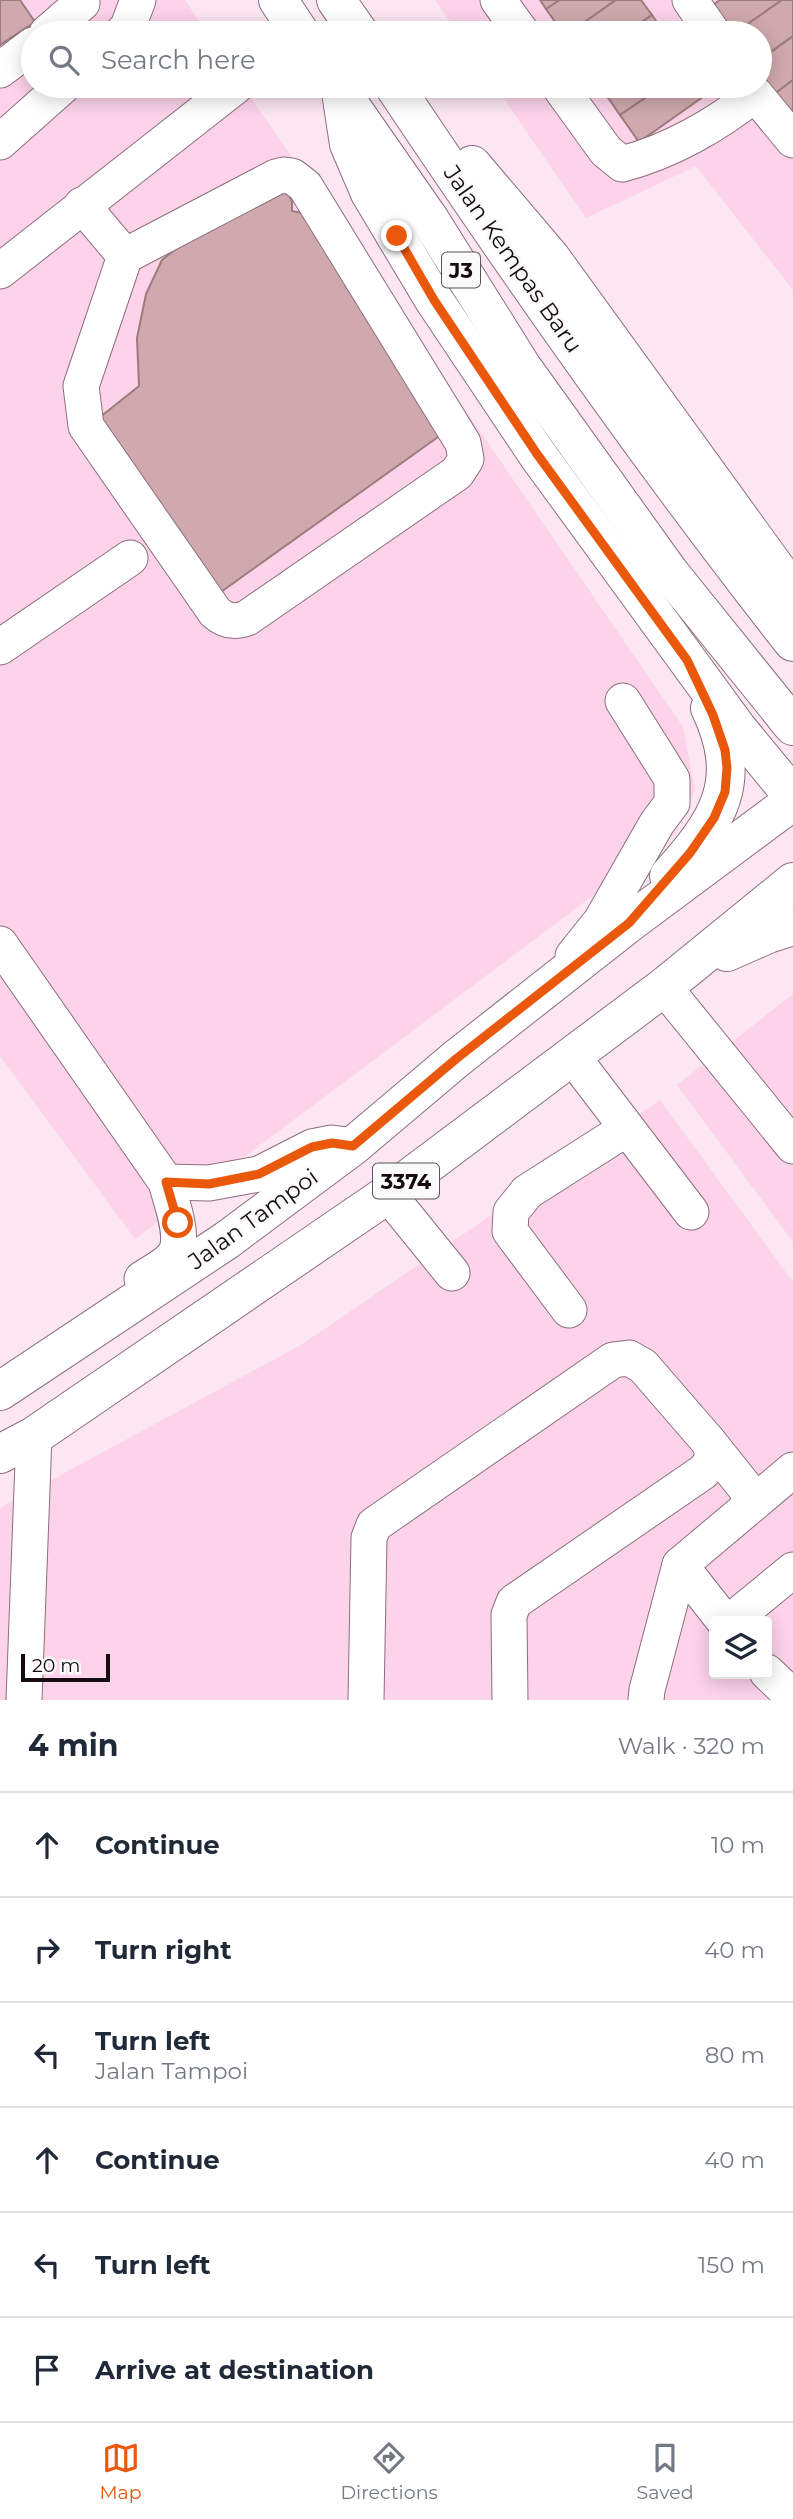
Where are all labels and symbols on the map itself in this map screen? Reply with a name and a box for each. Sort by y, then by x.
street label: Jalan Kempas Baru [437,159,588,358]
route end [381,220,412,251]
road number: J3 [442,252,480,288]
street label: Jalan Tampoi [182,1163,323,1276]
road number: 3374 [373,1164,439,1198]
route start [162,1207,193,1238]
scale bar [21,1651,110,1683]

